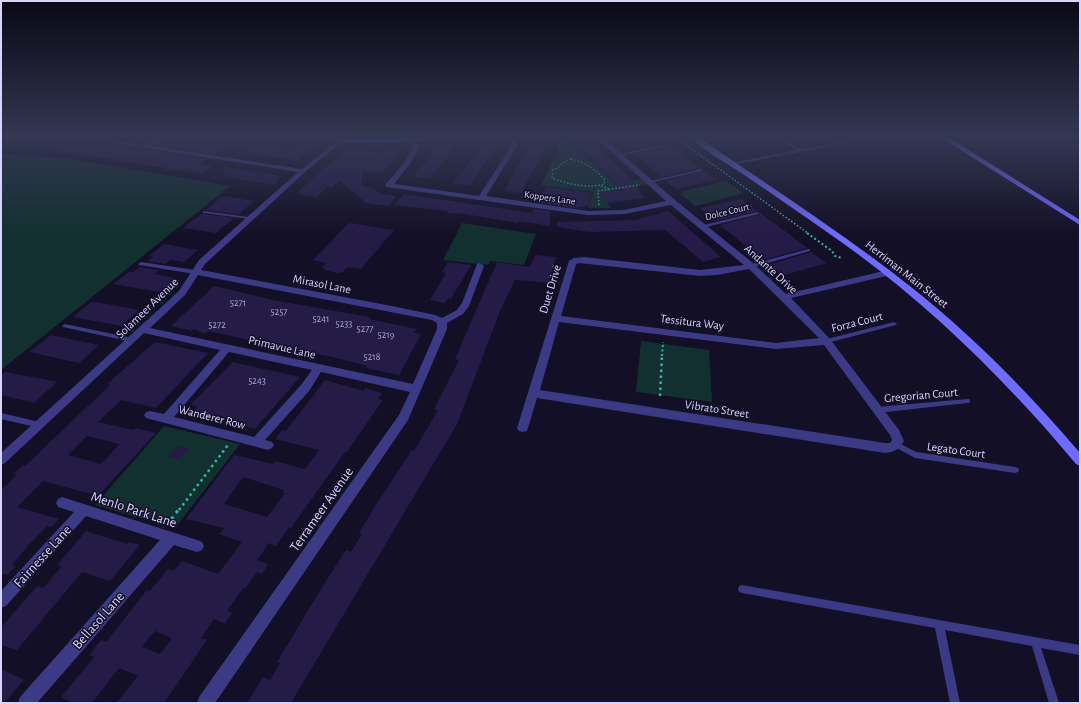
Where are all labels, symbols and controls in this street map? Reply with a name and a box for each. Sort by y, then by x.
street label: Koppers Lane [523,189,577,207]
street label: Dolce Court [704,201,751,222]
street label: Herriman Main Street [863,238,951,310]
street label: Andante Drive [742,242,800,296]
street label: Duet Drive [537,263,563,315]
street label: Mirasol Lane [292,272,352,296]
street label: Solameer Avenue [114,275,180,341]
house number: 5271 [230,298,246,308]
house number: 5257 [270,307,288,317]
street label: Forza Court [830,310,884,334]
street label: Tessitura Way [659,312,725,333]
house number: 5241 [313,314,329,324]
house number: 5233 [336,319,352,329]
house number: 5272 [208,320,226,330]
house number: 5277 [356,324,374,334]
house number: 5219 [378,330,395,340]
street label: Primavue Lane [247,333,317,361]
house number: 5218 [364,352,381,362]
house number: 5243 [248,376,266,386]
street label: Gregorian Court [884,386,958,404]
street label: Vibrato Street [684,398,750,420]
street label: Wanderer Row [177,403,247,431]
street label: Legato Court [926,440,986,460]
street label: Terrameer Avenue [288,465,356,554]
street label: Menlo Park Lane [89,489,178,530]
street label: Fairnesse Lane [11,523,74,591]
street label: Bellasol Lane [70,589,127,652]

